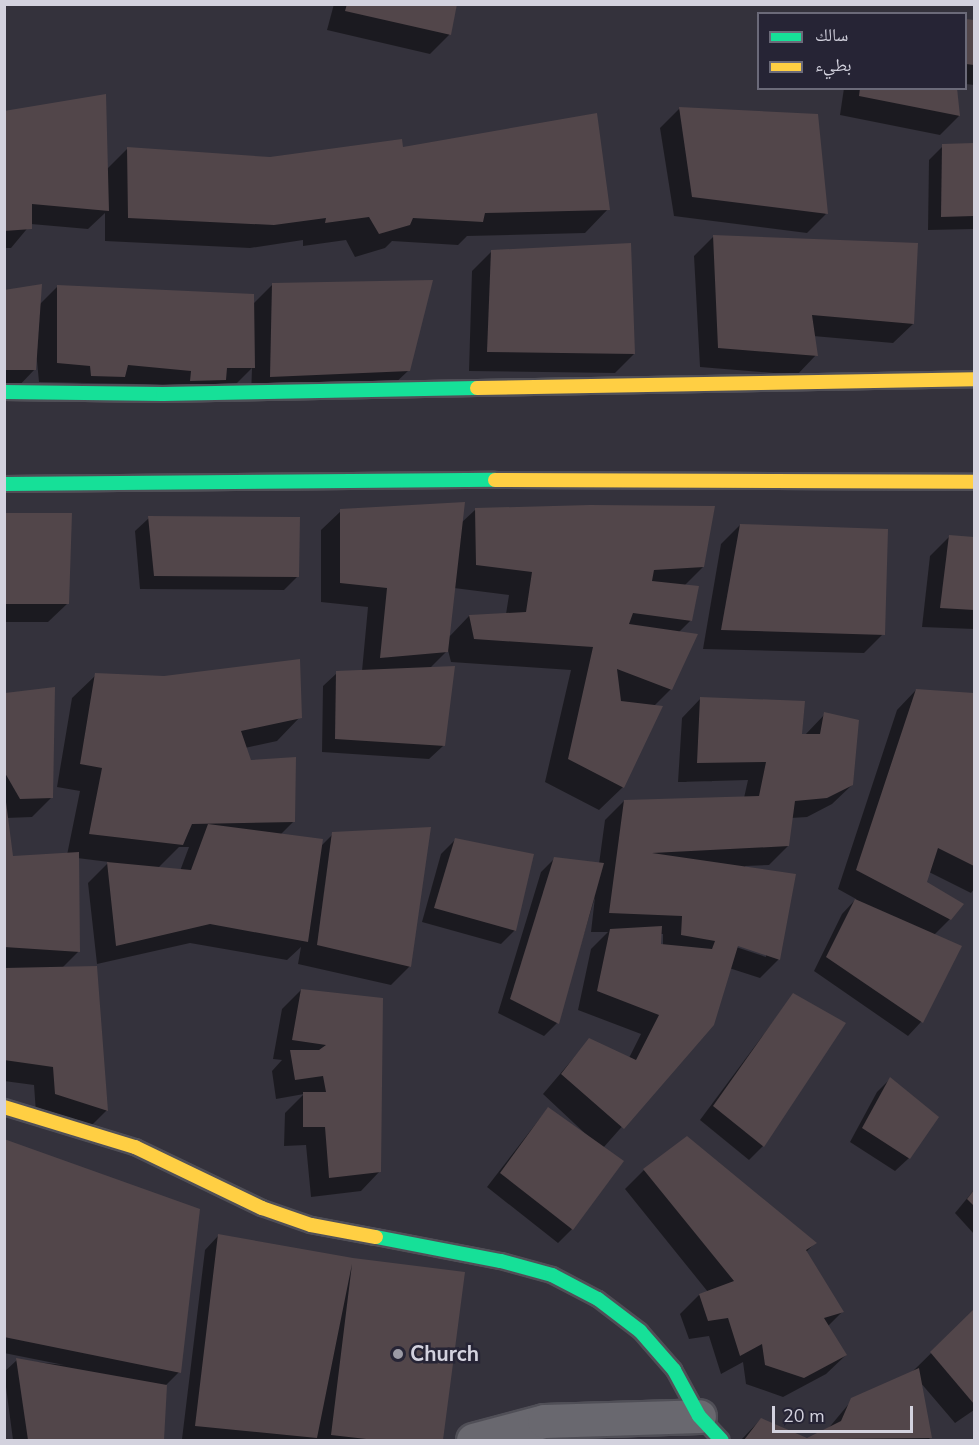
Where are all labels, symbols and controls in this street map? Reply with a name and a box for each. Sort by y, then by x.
legend [757,12,967,90]
text: سالك [815,23,848,47]
text: بطيء [815,53,852,77]
place label: Church [410,1341,479,1367]
marker: Church [391,1347,405,1361]
scale bar [775,1394,916,1432]
text: 20 m [783,1404,825,1428]

